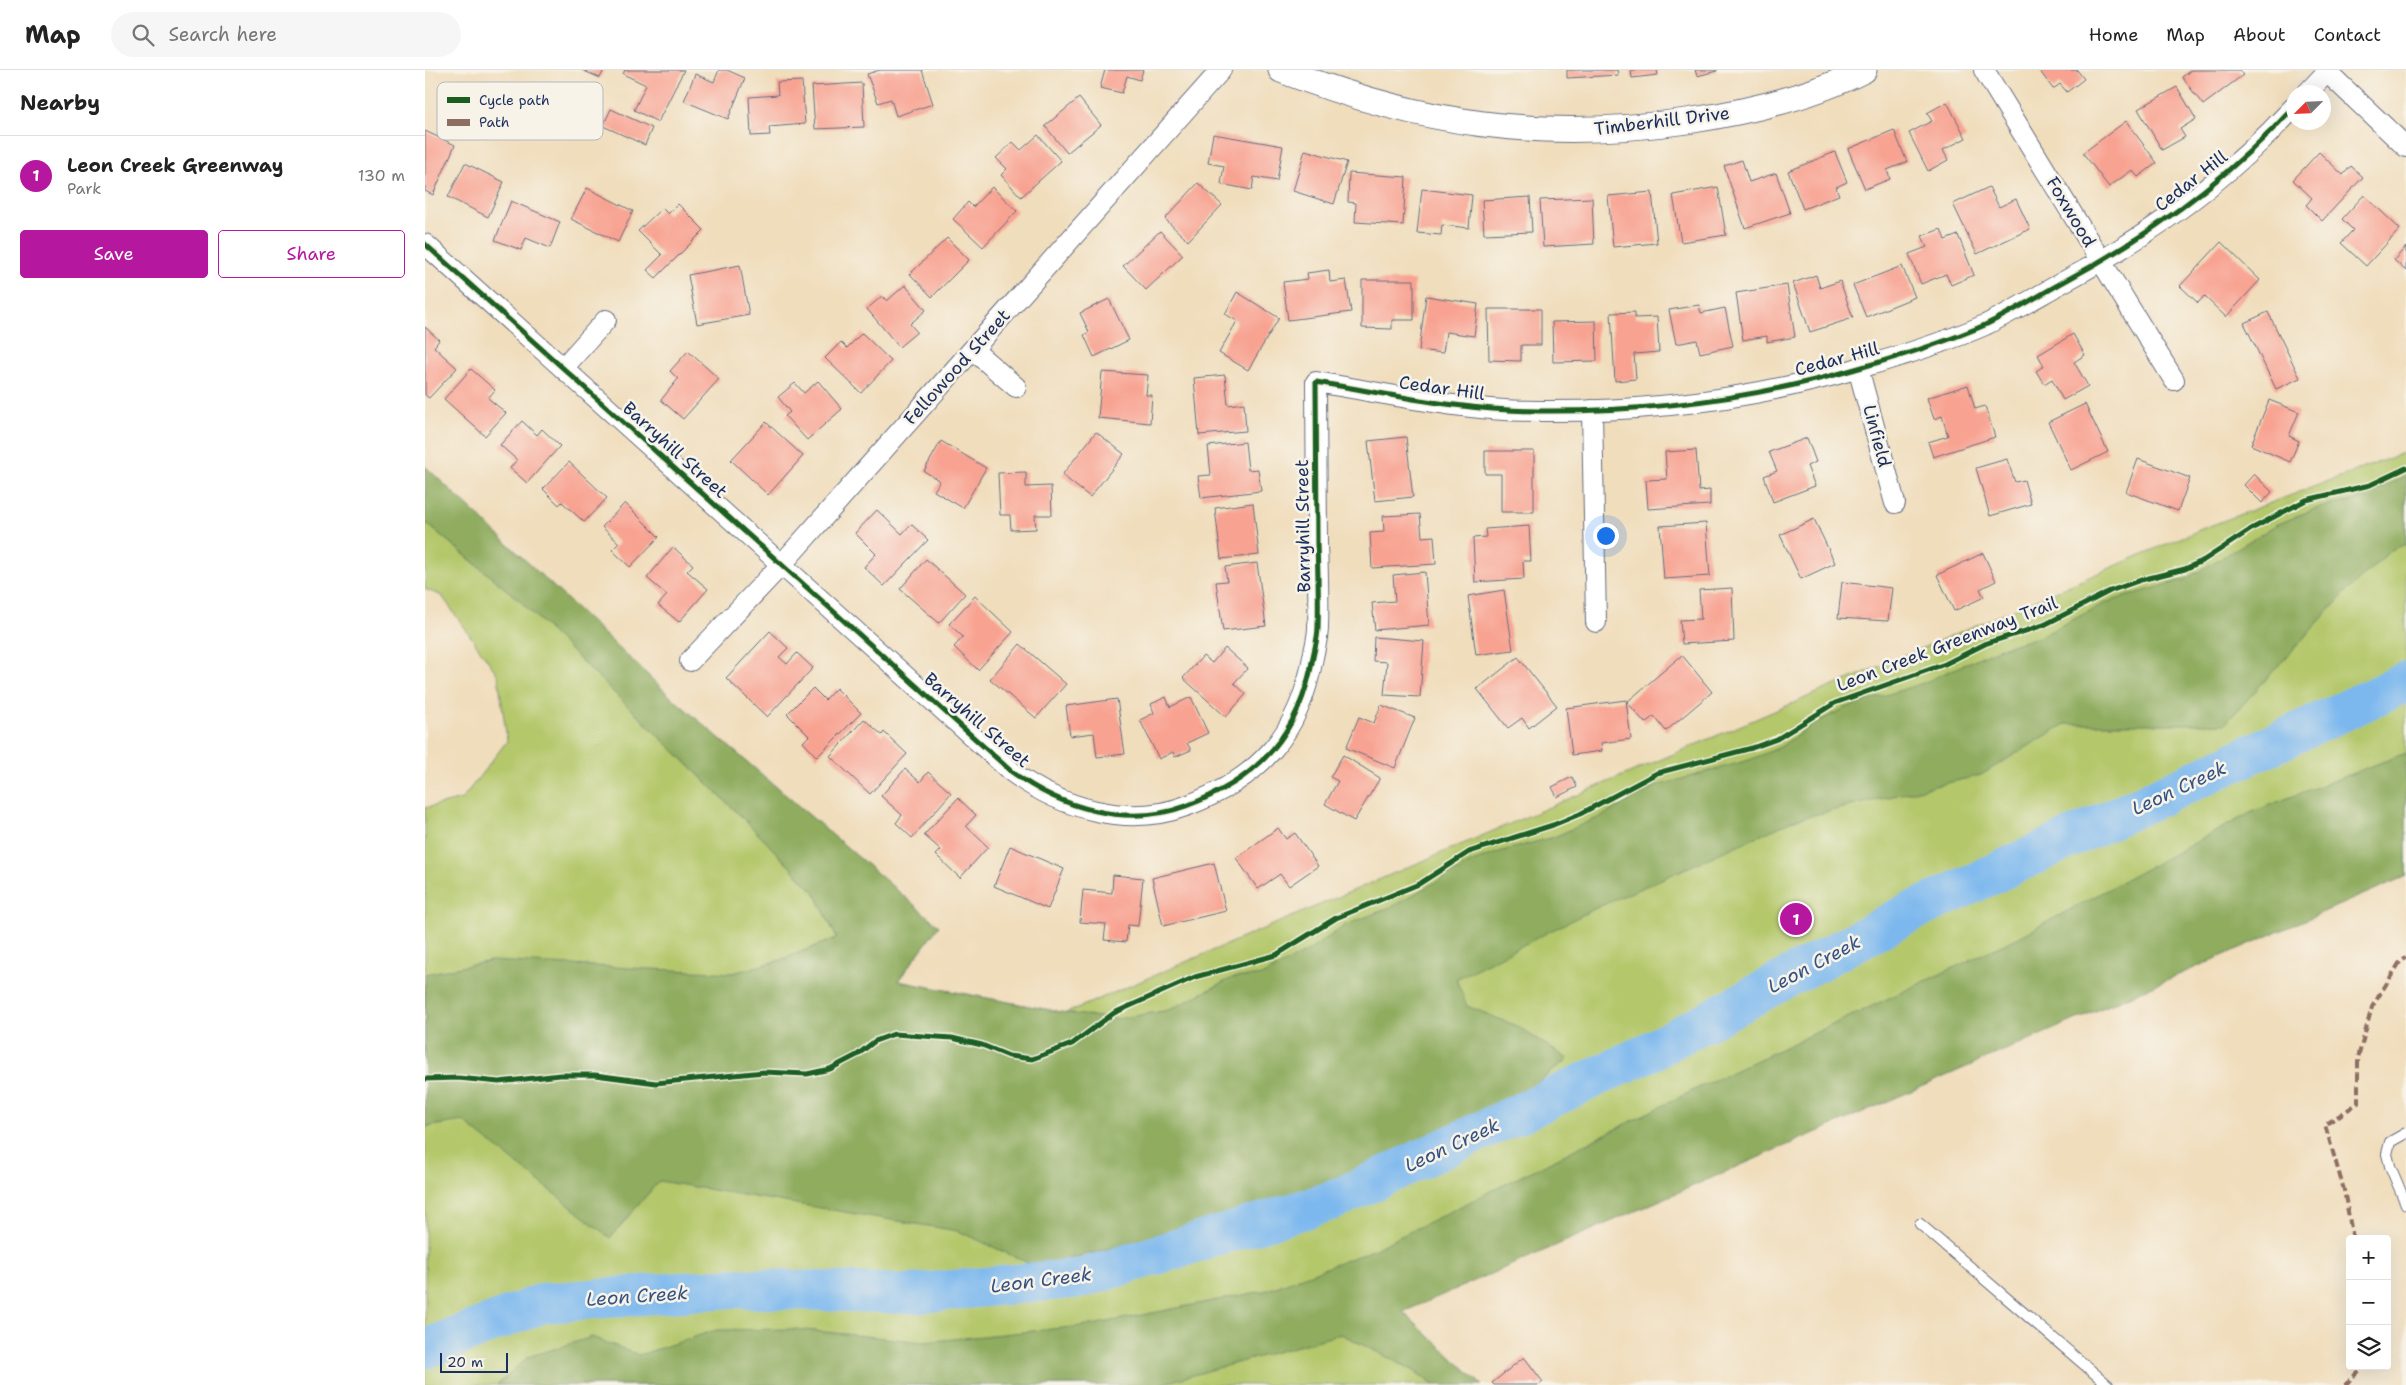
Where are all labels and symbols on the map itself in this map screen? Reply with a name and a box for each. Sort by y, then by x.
legend [437,82,603,140]
north arrow [2286,85,2331,130]
text: Cycle path [479,91,550,109]
street label: Timberhill Drive [1593,101,1731,141]
text: Path [479,113,510,131]
street label: Cedar Hill [2150,145,2233,217]
street label: Foxwood [2041,172,2101,252]
street label: Fellowood Street [898,304,1016,430]
street label: Cedar Hill [1792,336,1882,382]
street label: Cedar Hill [1398,370,1487,406]
street label: Barryhill Street [617,396,733,504]
street label: Linfield [1857,402,1897,470]
street label: Barryhill Street [1290,459,1316,593]
your location [1593,523,1619,549]
street label: Leon Creek Greenway Trail [1833,590,2062,697]
street label: Barryhill Street [919,667,1035,773]
water label: Leon Creek [2127,755,2231,821]
pin: 1 [1780,900,1812,938]
water label: Leon Creek [1763,929,1865,999]
water label: Leon Creek [1400,1112,1504,1178]
water label: Leon Creek [989,1261,1093,1299]
water label: Leon Creek [585,1280,689,1312]
scale bar [440,1350,507,1373]

